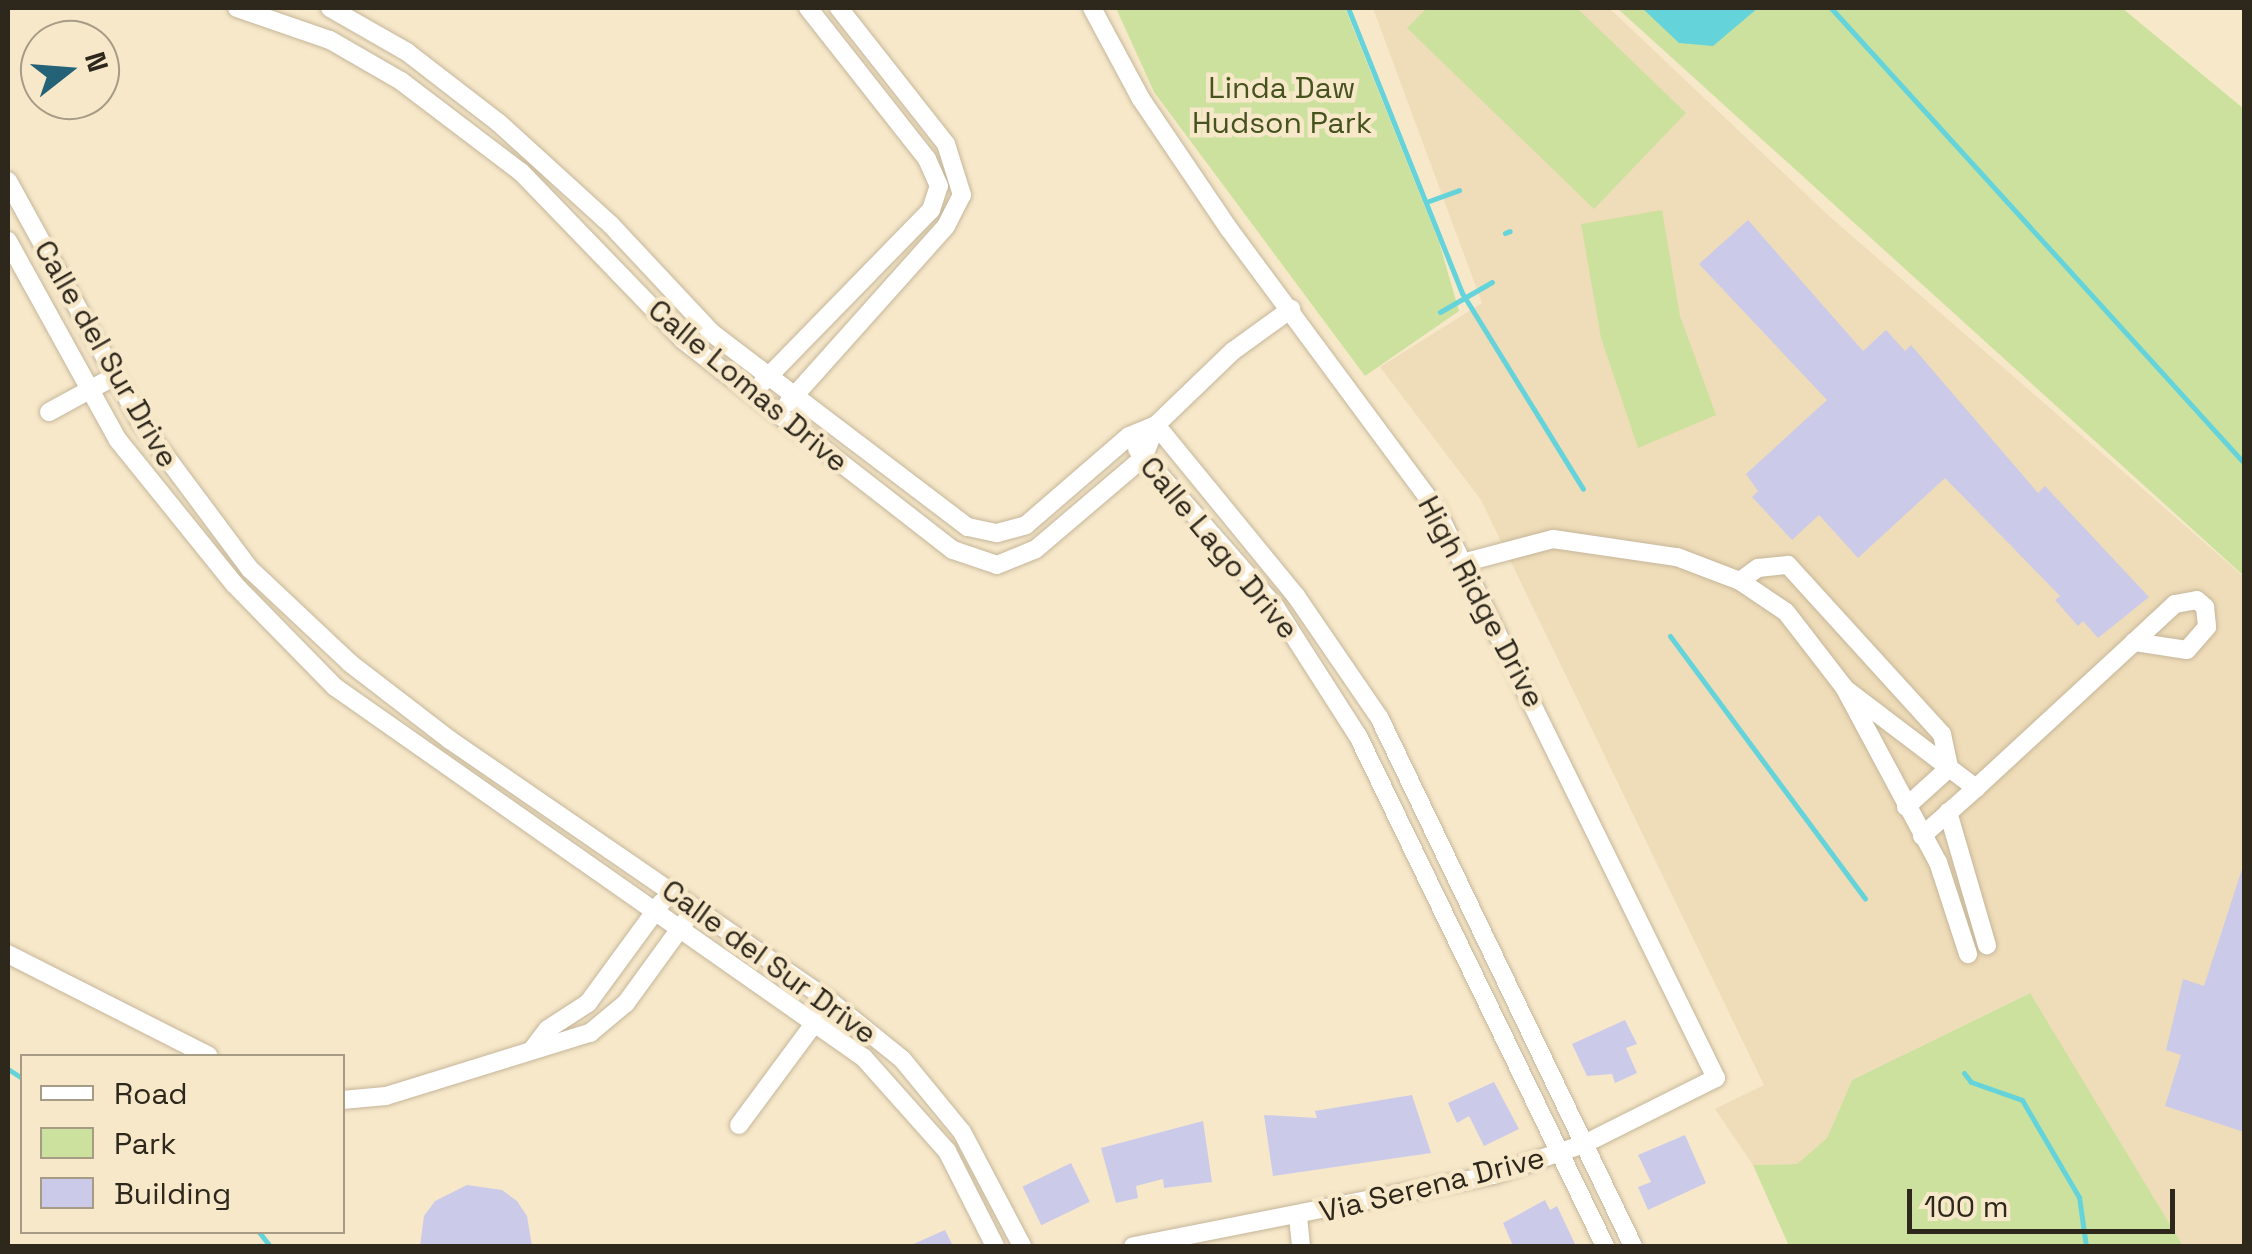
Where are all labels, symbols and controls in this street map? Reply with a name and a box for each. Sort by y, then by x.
north arrow [20,20,120,120]
text: N [77,48,117,76]
park label: Linda Daw Hudson Park [1192,70,1372,140]
street label: Calle del Sur Drive [26,234,186,474]
street label: Calle Lomas Drive [641,292,855,480]
street label: Calle Lago Drive [1132,449,1306,647]
street label: High Ridge Drive [1410,490,1552,714]
street label: Calle del Sur Drive [655,872,883,1052]
legend [20,1054,345,1234]
text: Road [114,1074,188,1113]
text: Park [114,1124,176,1163]
street label: Via Serena Drive [1316,1140,1548,1230]
scale bar [1912,1169,2180,1231]
text: Building [114,1174,231,1213]
text: 100 m [1924,1187,2009,1226]

